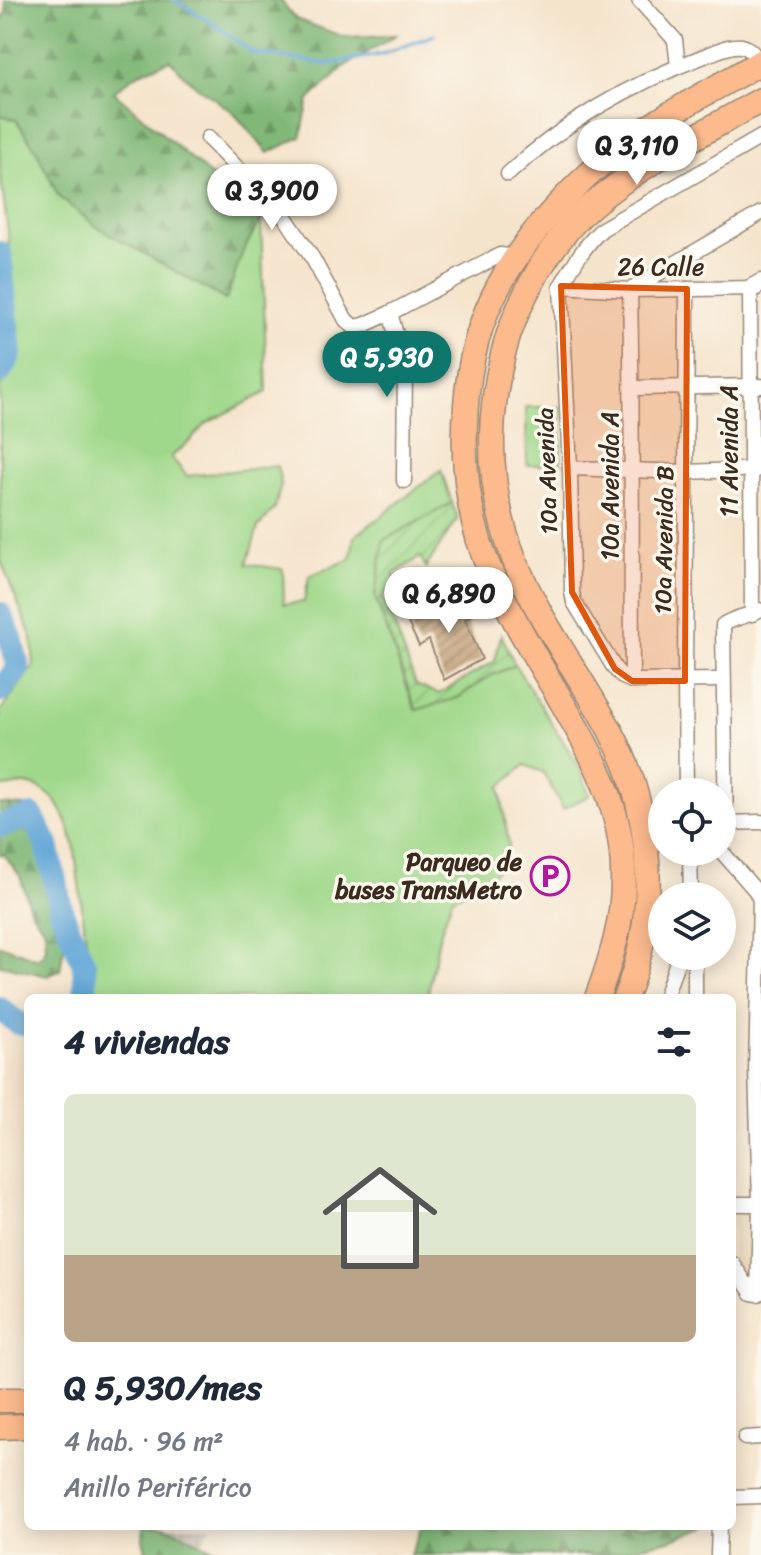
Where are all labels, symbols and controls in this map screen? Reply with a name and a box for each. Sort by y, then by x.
pin: Q 3,110 [563,119,711,187]
text: Q 3,110 [595,122,679,168]
pin: Q 3,900 [198,164,346,232]
text: Q 3,900 [225,167,319,213]
street label: 26 Calle [618,246,704,288]
pin: Q 5,930 [313,331,461,399]
text: Q 5,930 [340,334,434,380]
street label: 11 Avenida A [708,385,750,517]
street label: 10a Avenida [524,407,570,535]
street label: 10a Avenida A [589,411,631,561]
street label: 10a Avenida B [642,465,686,615]
pin: Q 6,890 [375,567,523,635]
text: Q 6,890 [402,570,496,616]
map controls [648,778,736,970]
button: locate [648,778,736,866]
place label: Parqueo de buses TransMetro [334,841,523,911]
parking icon: Parqueo de buses TransMetro [529,855,571,897]
button: layers [648,882,736,970]
text: 4 viviendas [64,1012,230,1072]
icon: filters [652,1020,696,1064]
icon: home [308,1146,452,1290]
text: Q 5,930/mes [64,1358,262,1418]
text: 4 hab. · 96 m² [64,1418,224,1464]
text: Anillo Periférico [64,1464,252,1510]

